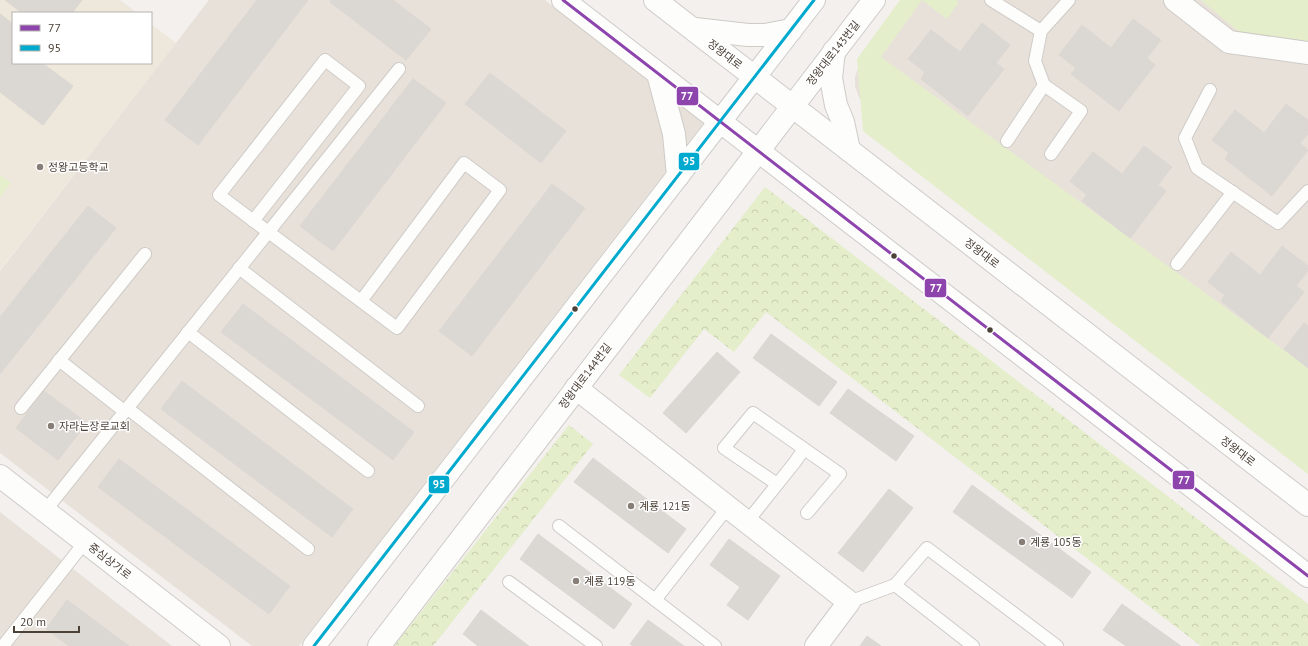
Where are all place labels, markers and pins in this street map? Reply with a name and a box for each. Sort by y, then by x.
place label: 정왕고등학교 [48,160,109,174]
marker: 정왕고등학교 [35,162,45,172]
unlabelled marker [889,251,899,261]
unlabelled marker [570,304,580,314]
unlabelled marker [985,325,995,335]
place label: 자라는장로교회 [59,419,130,433]
marker: 자라는장로교회 [46,421,56,431]
place label: 계룡 121동 [639,499,690,513]
marker: 계룡 121동 [626,501,636,511]
place label: 계룡 105동 [1030,535,1081,549]
marker: 계룡 105동 [1017,537,1027,547]
place label: 계룡 119동 [584,574,635,588]
marker: 계룡 119동 [571,576,581,586]

